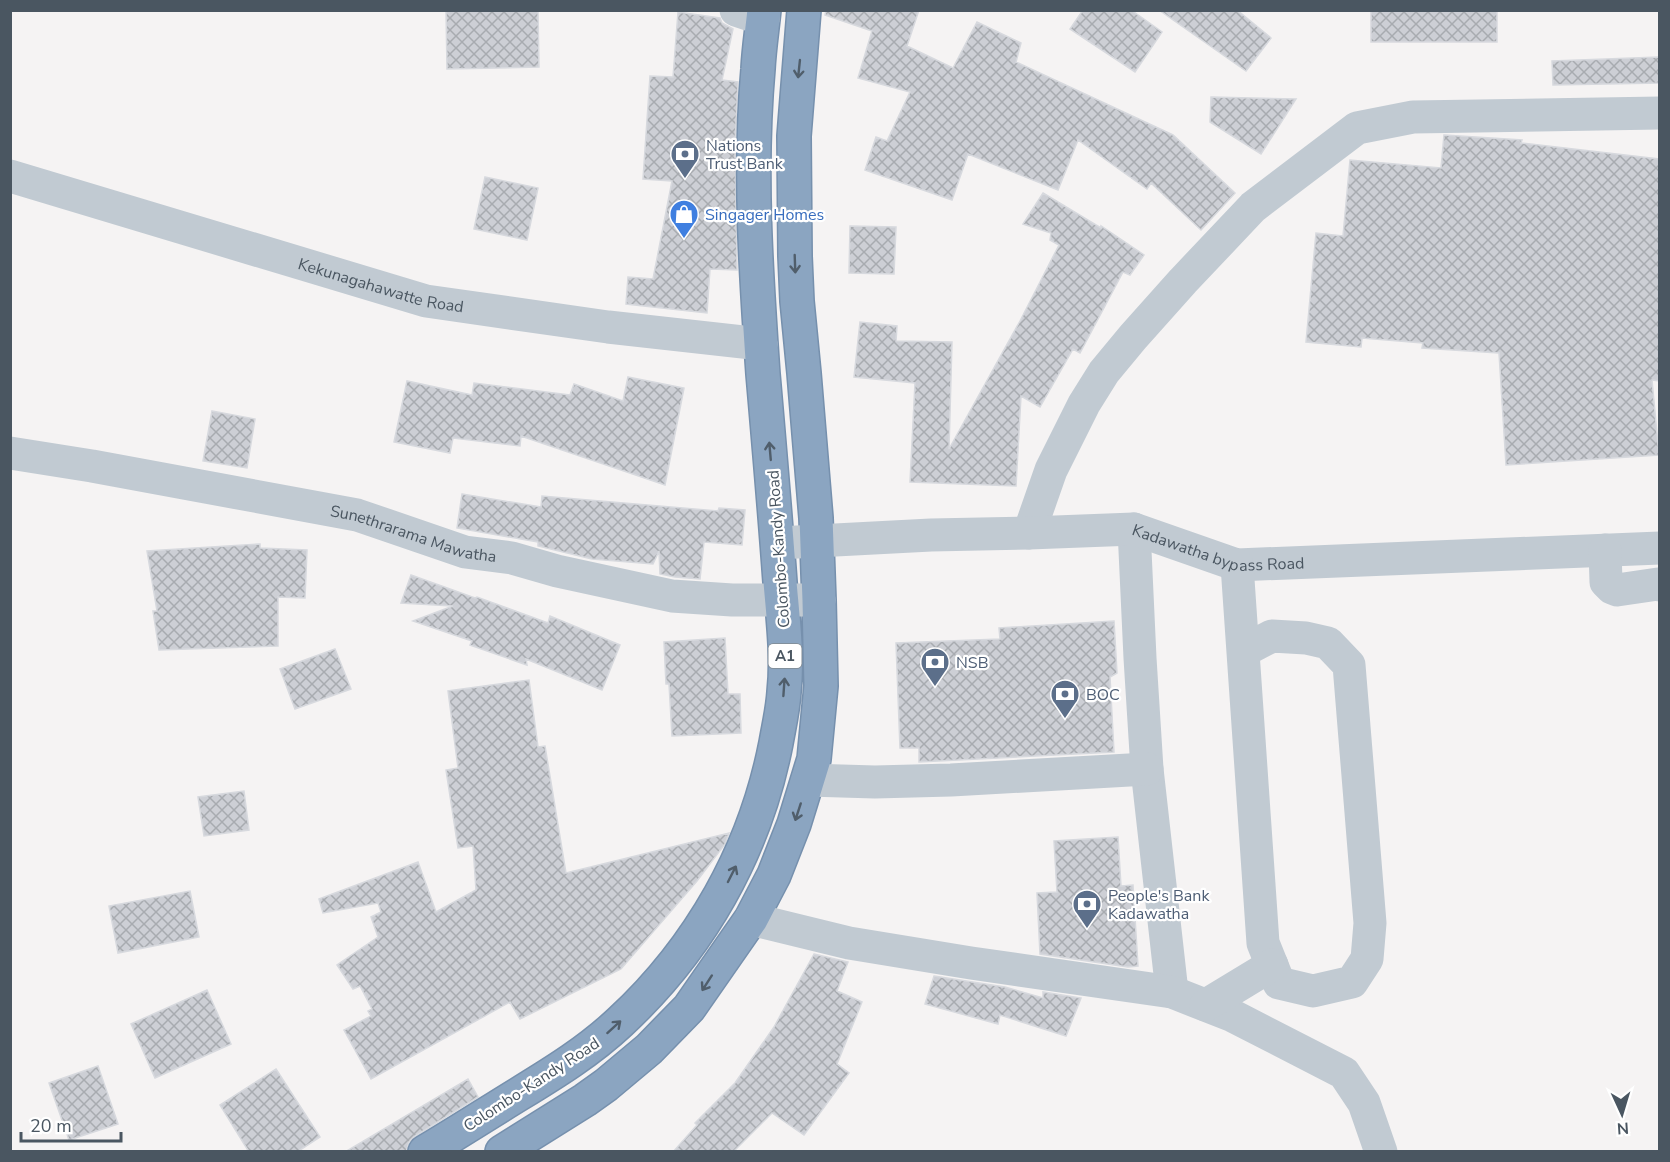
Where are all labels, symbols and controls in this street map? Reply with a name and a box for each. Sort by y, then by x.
one-way arrow [793,58,804,78]
place label: Nations Trust Bank [706,135,784,175]
bank icon: Nations Trust Bank [669,138,701,180]
shop icon: Singager Homes [668,198,700,240]
place label: Singager Homes [705,204,824,226]
street label: Kekunagahawatte Road [295,253,465,318]
one-way arrow [790,253,801,273]
one-way arrow [764,441,775,461]
street label: Colombo-Kandy Road [763,469,795,629]
street label: Sunethrarama Mawatha [328,500,498,568]
street label: Kadawatha bypass Road [1129,519,1305,577]
road number: A1 [768,644,802,668]
bank icon: NSB [919,646,951,688]
place label: NSB [956,652,989,674]
one-way arrow [779,678,790,698]
bank icon: BOC [1049,678,1081,720]
place label: BOC [1086,684,1120,706]
one-way arrow [792,802,803,821]
one-way arrow [726,865,738,883]
place label: People's Bank Kadawatha [1108,885,1210,925]
bank icon: People's Bank Kadawatha [1071,888,1103,930]
one-way arrow [701,974,713,991]
one-way arrow [606,1020,621,1034]
street label: Colombo-Kandy Road [459,1033,604,1137]
north arrow [1592,1084,1652,1144]
scale bar [21,1105,122,1143]
text: 20 m [30,1114,72,1138]
text: N [1616,1117,1630,1139]

